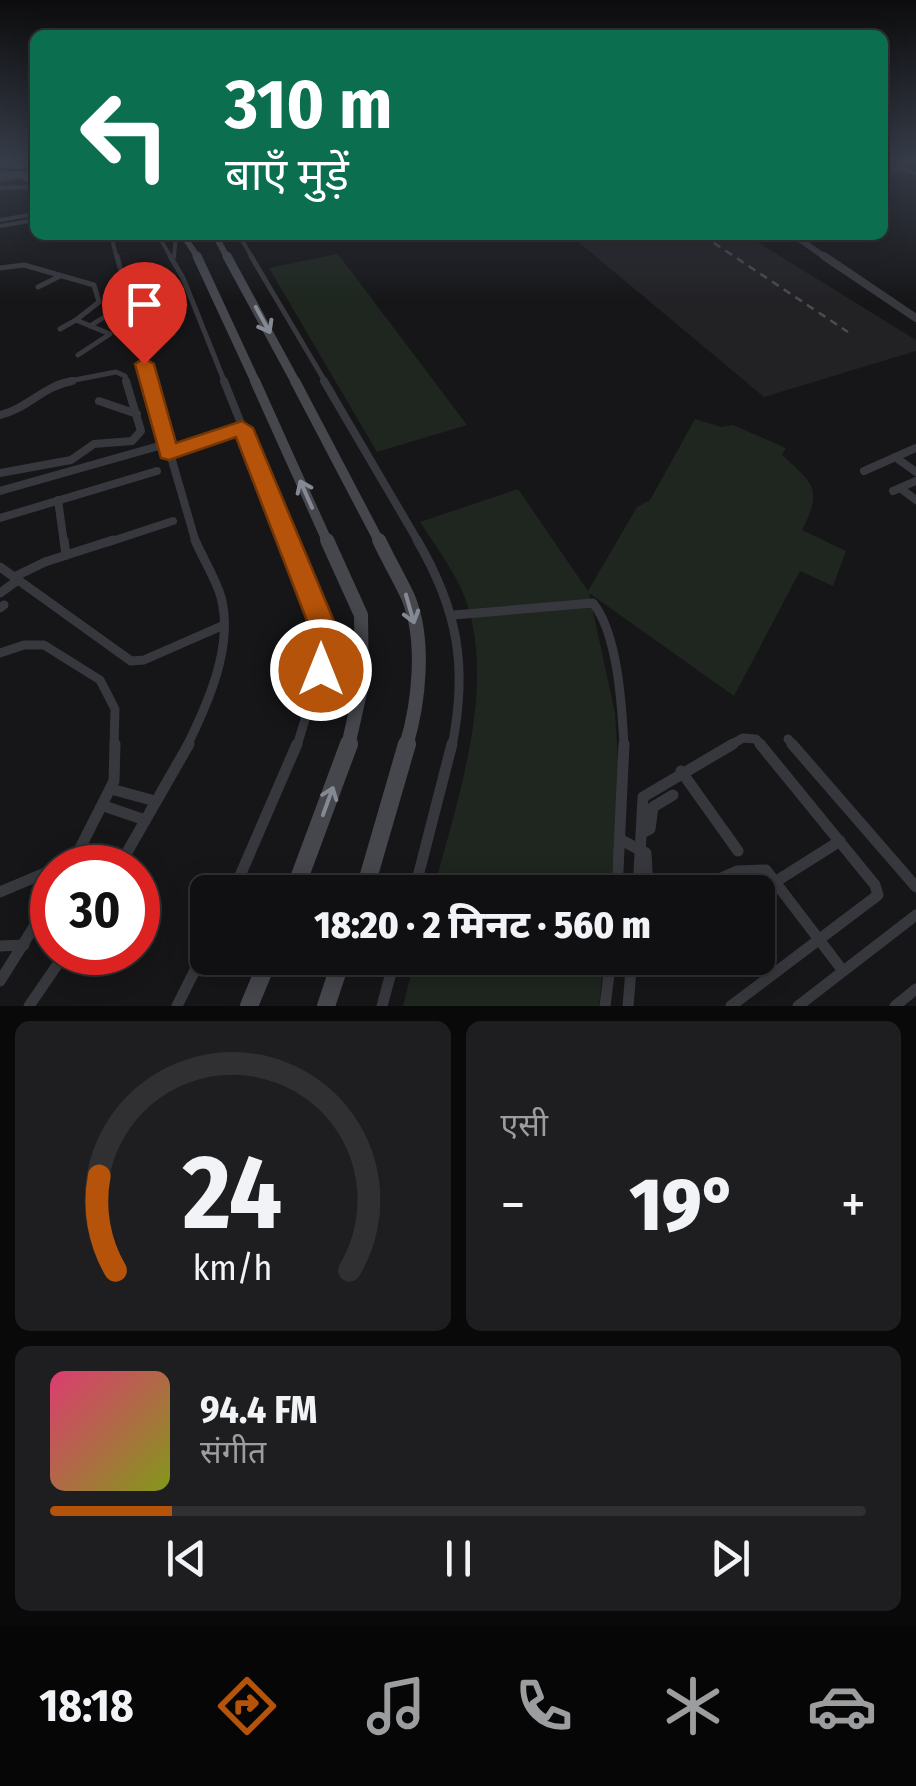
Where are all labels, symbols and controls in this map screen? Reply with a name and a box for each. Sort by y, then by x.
text: 310 m [225,63,393,147]
icon: left [60,70,190,200]
text: बाएँ मुड़ें [225,148,349,202]
pin [102,262,187,365]
icon: arrive [117,277,172,332]
one-way arrow [253,304,273,334]
one-way arrow [295,480,314,510]
one-way arrow [402,593,420,624]
position arrow [269,618,373,722]
one-way arrow [320,786,338,817]
speed limit sign: 30 [30,845,160,975]
text: 18:20 · 2 मिनट · 560 m [314,902,651,948]
text: एसी [501,1106,548,1144]
text: 24 [182,1131,283,1256]
text: 19° [630,1160,737,1250]
text: − [501,1172,525,1238]
text: + [841,1172,866,1238]
text: km/h [193,1247,273,1289]
text: 94.4 FM [200,1387,317,1433]
text: संगीत [200,1433,266,1471]
icon: previous [159,1531,214,1586]
icon: pause [431,1531,486,1586]
icon: next [703,1531,758,1586]
icon: directions [212,1671,282,1741]
icon: music [361,1671,431,1741]
icon: phone [509,1671,579,1741]
icon: climate [658,1671,728,1741]
icon: car [807,1671,877,1741]
text: 18:18 [39,1679,134,1733]

